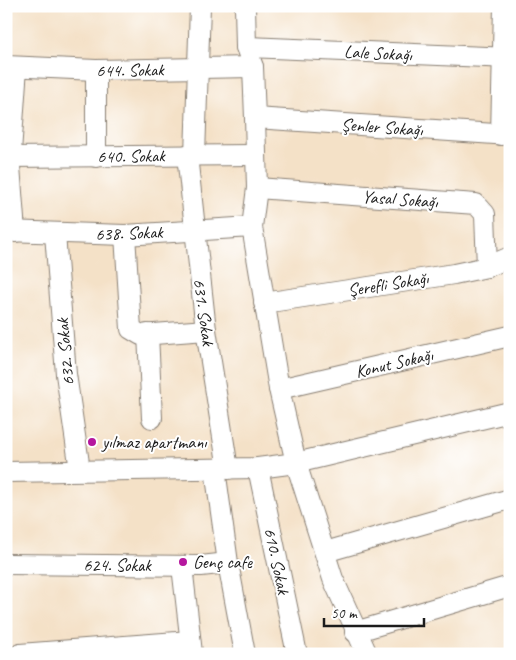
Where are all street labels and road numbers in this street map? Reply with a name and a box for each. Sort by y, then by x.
street label: Lale Sokağı [343,40,413,66]
street label: 644. Sokak [96,58,165,82]
street label: Şenler Sokağı [340,113,424,141]
street label: 640. Sokak [97,144,166,168]
street label: Yasal Sokağı [361,185,439,213]
street label: 638. Sokak [95,221,165,245]
street label: Şerefli Sokağı [346,267,431,301]
street label: 631. Sokak [188,277,220,348]
street label: 632. Sokak [51,316,79,387]
street label: Konut Sokağı [353,343,435,383]
street label: 610. Sokak [259,526,295,598]
street label: 624. Sokak [83,554,152,576]

